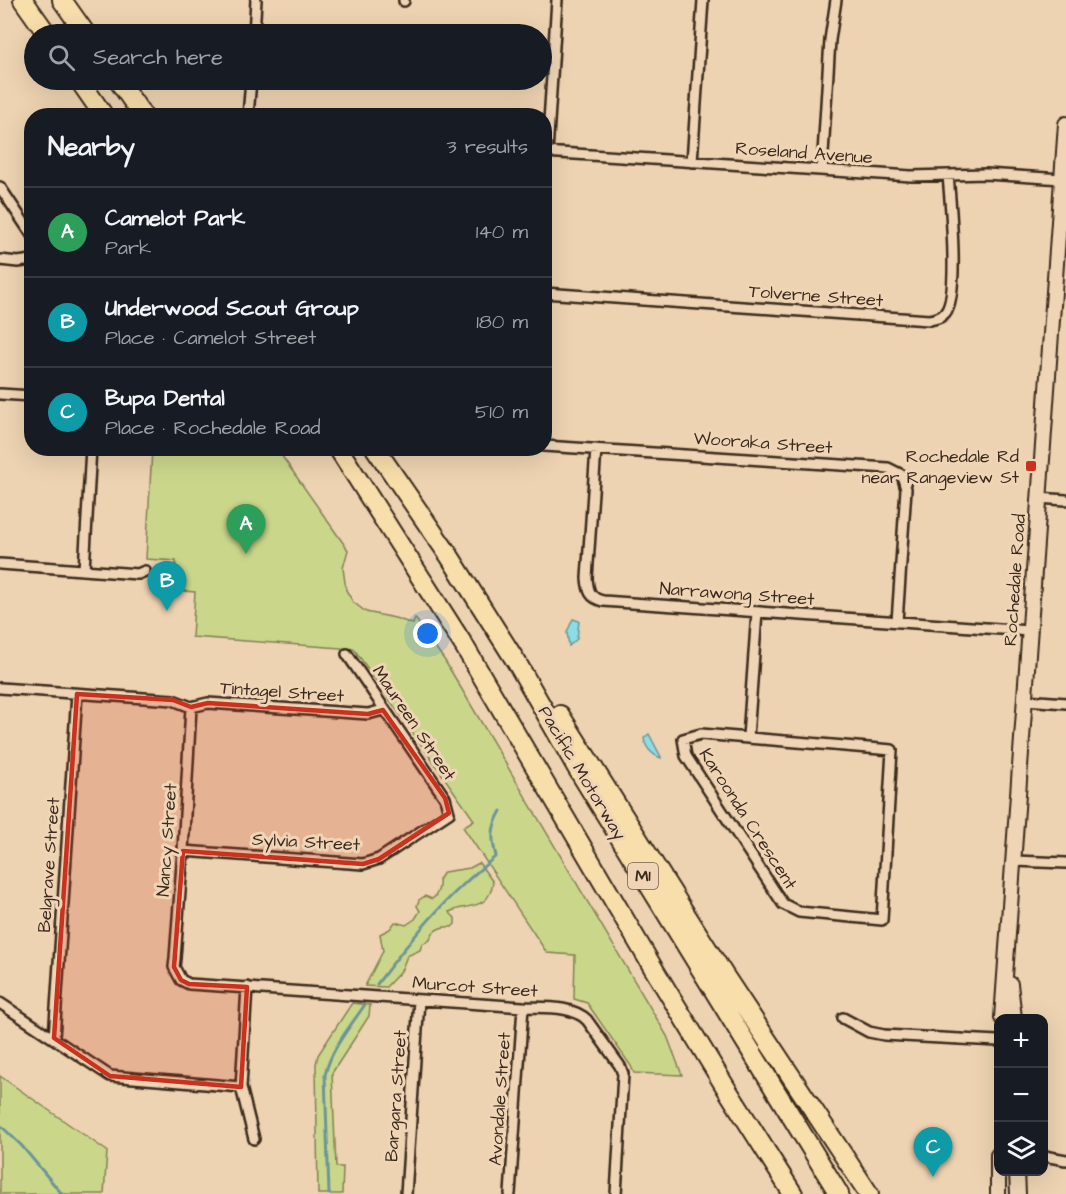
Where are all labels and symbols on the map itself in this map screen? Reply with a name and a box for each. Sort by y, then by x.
street label: Roseland Avenue [734,136,874,170]
street label: Tolverne Street [748,279,885,313]
street label: Wooraka Street [693,426,834,460]
place label: Rochedale Rd near Rangeview St [862,444,1020,491]
marker: Rochedale Rd near Rangeview St [1024,459,1038,473]
pin: A [226,504,266,554]
street label: Rochedale Road [998,513,1032,647]
pin: B [148,562,186,611]
street label: Narrawong Street [659,576,816,613]
your location [413,619,442,648]
street label: Maureen Street [366,660,462,786]
street label: Tintagel Street [219,675,345,710]
street label: Pacific Motorway [531,701,632,846]
street label: Karoonda Crescent [693,744,803,895]
street label: Nancy Street [151,782,184,898]
street label: Belgrave Street [32,796,67,934]
street label: Sylvia Street [251,827,361,858]
road number: M1 [628,863,658,889]
street label: Murcot Street [412,970,539,1004]
street label: Bargara Street [379,1028,414,1163]
street label: Avondale Street [483,1031,517,1167]
pin: C [914,1128,952,1177]

